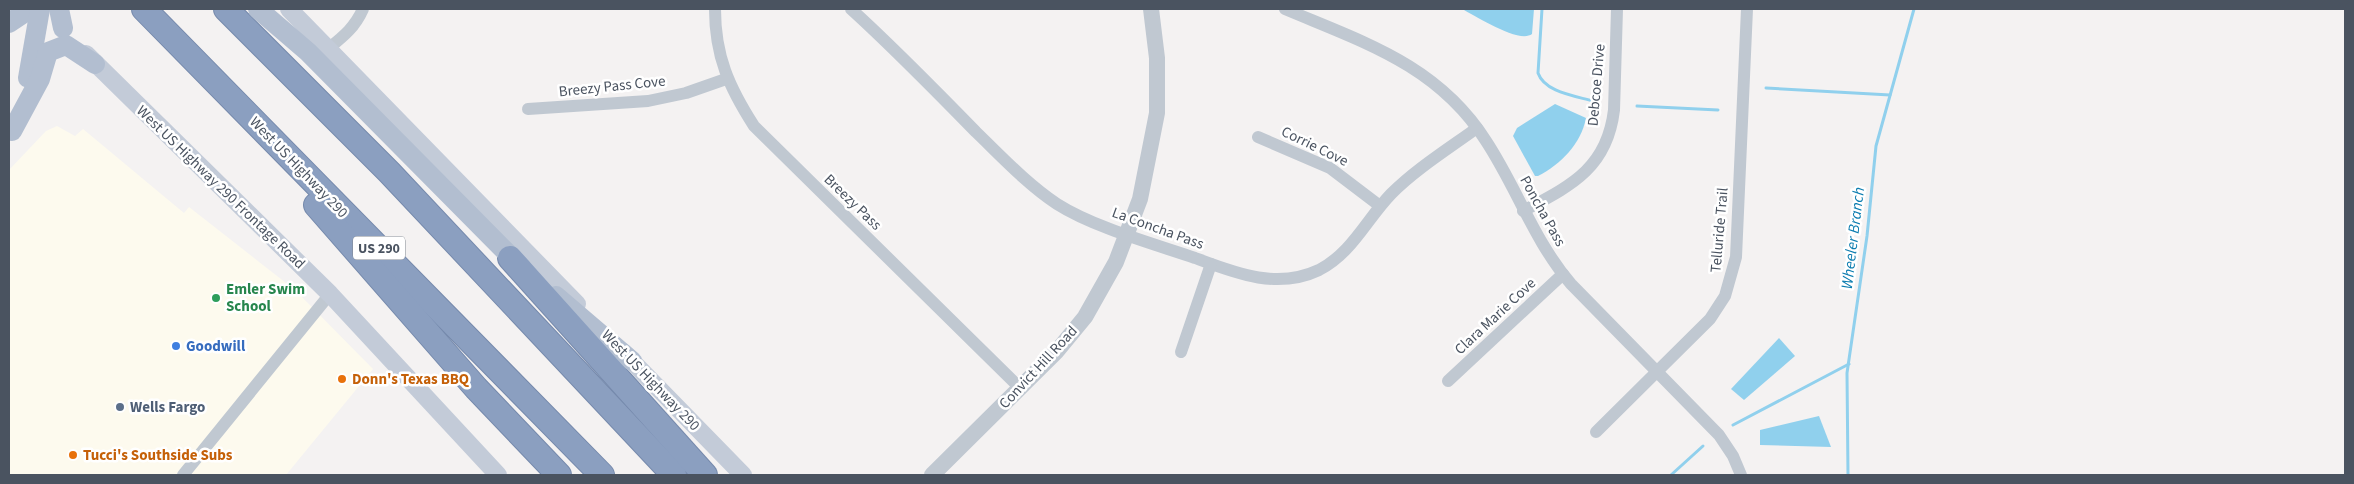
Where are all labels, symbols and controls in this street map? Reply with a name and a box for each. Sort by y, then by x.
street label: Debcoe Drive [1582,43,1611,127]
street label: Breezy Pass Cove [558,70,666,103]
street label: West US Highway 290 Frontage Road [132,101,310,274]
street label: West US Highway 290 [245,112,353,223]
street label: Corrie Cove [1278,121,1352,172]
street label: Breezy Pass [819,169,886,235]
street label: Poncha Pass [1514,172,1571,250]
water label: Wheeler Branch [1836,186,1870,291]
street label: Telluride Trail [1705,187,1734,273]
street label: La Concha Pass [1109,202,1207,255]
road number: US 290 [353,237,405,260]
street label: Clara Marie Cove [1450,273,1541,360]
place label: Emler Swim School [226,279,305,317]
marker: Emler Swim School [210,292,222,304]
street label: Convict Hill Road [994,321,1082,414]
street label: West US Highway 290 [597,325,705,436]
place label: Goodwill [186,336,246,357]
marker: Goodwill [170,340,182,352]
place label: Donn's Texas BBQ [352,369,470,390]
marker: Donn's Texas BBQ [336,373,348,385]
place label: Wells Fargo [130,397,205,418]
marker: Wells Fargo [114,401,126,413]
place label: Tucci's Southside Subs [83,445,233,466]
marker: Tucci's Southside Subs [67,449,79,461]

